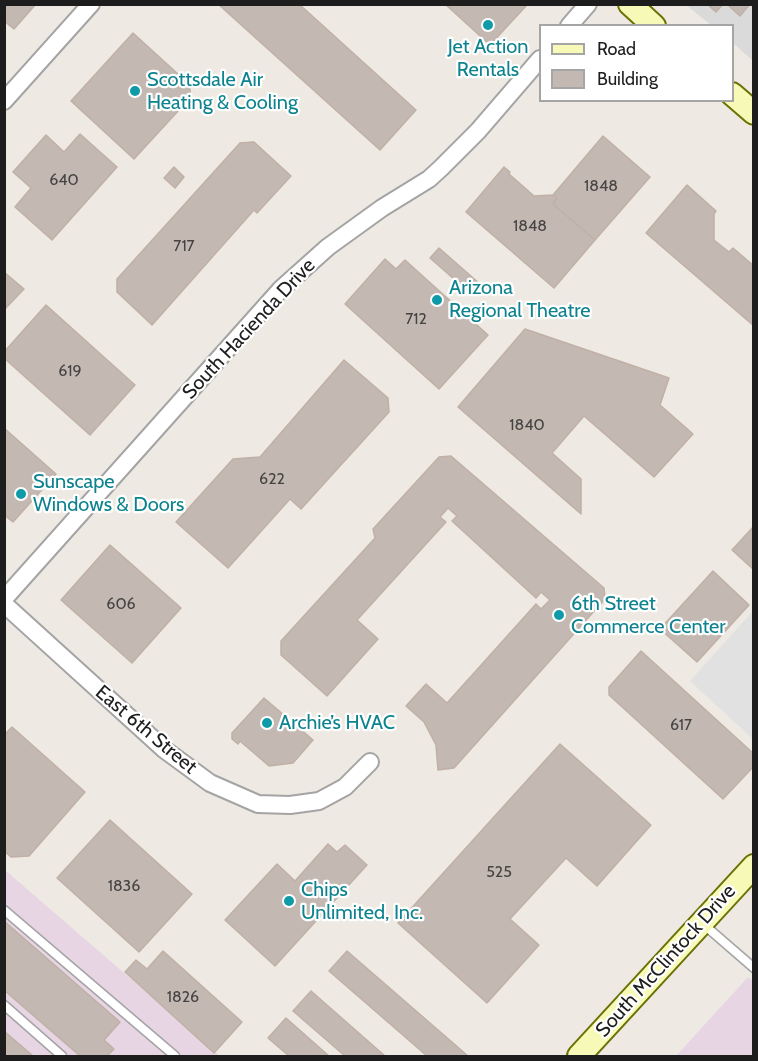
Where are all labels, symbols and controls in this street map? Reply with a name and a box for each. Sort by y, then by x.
marker: Jet Action Rentals [481,18,495,32]
legend [539,24,734,102]
place label: Jet Action Rentals [448,35,528,82]
text: Road [597,38,636,60]
place label: Scottsdale Air Heating & Cooling [147,68,298,115]
text: Building [597,68,658,90]
marker: Scottsdale Air Heating & Cooling [128,84,142,98]
house number: 640 [49,170,79,190]
house number: 1848 [584,176,618,196]
house number: 1848 [513,216,547,236]
house number: 717 [173,236,195,256]
street label: South Hacienda Drive [178,254,320,404]
place label: Arizona Regional Theatre [449,276,591,323]
marker: Arizona Regional Theatre [430,293,444,307]
house number: 712 [405,309,427,329]
house number: 619 [58,361,82,381]
house number: 1840 [509,415,545,435]
house number: 622 [259,469,285,489]
place label: Sunscape Windows & Doors [33,470,184,517]
marker: Sunscape Windows & Doors [14,487,28,501]
place label: 6th Street Commerce Center [571,592,726,639]
house number: 606 [106,594,136,614]
marker: 6th Street Commerce Center [552,608,566,622]
street label: East 6th Street [90,681,202,779]
place label: Archie’s HVAC [279,711,395,735]
house number: 617 [670,715,692,735]
marker: Archie’s HVAC [260,716,274,730]
house number: 525 [486,862,512,882]
house number: 1836 [108,876,140,896]
place label: Chips Unlimited, Inc. [301,878,423,925]
street label: South McClintock Drive [591,880,741,1042]
marker: Chips Unlimited, Inc. [282,894,296,908]
house number: 1826 [167,987,199,1007]

